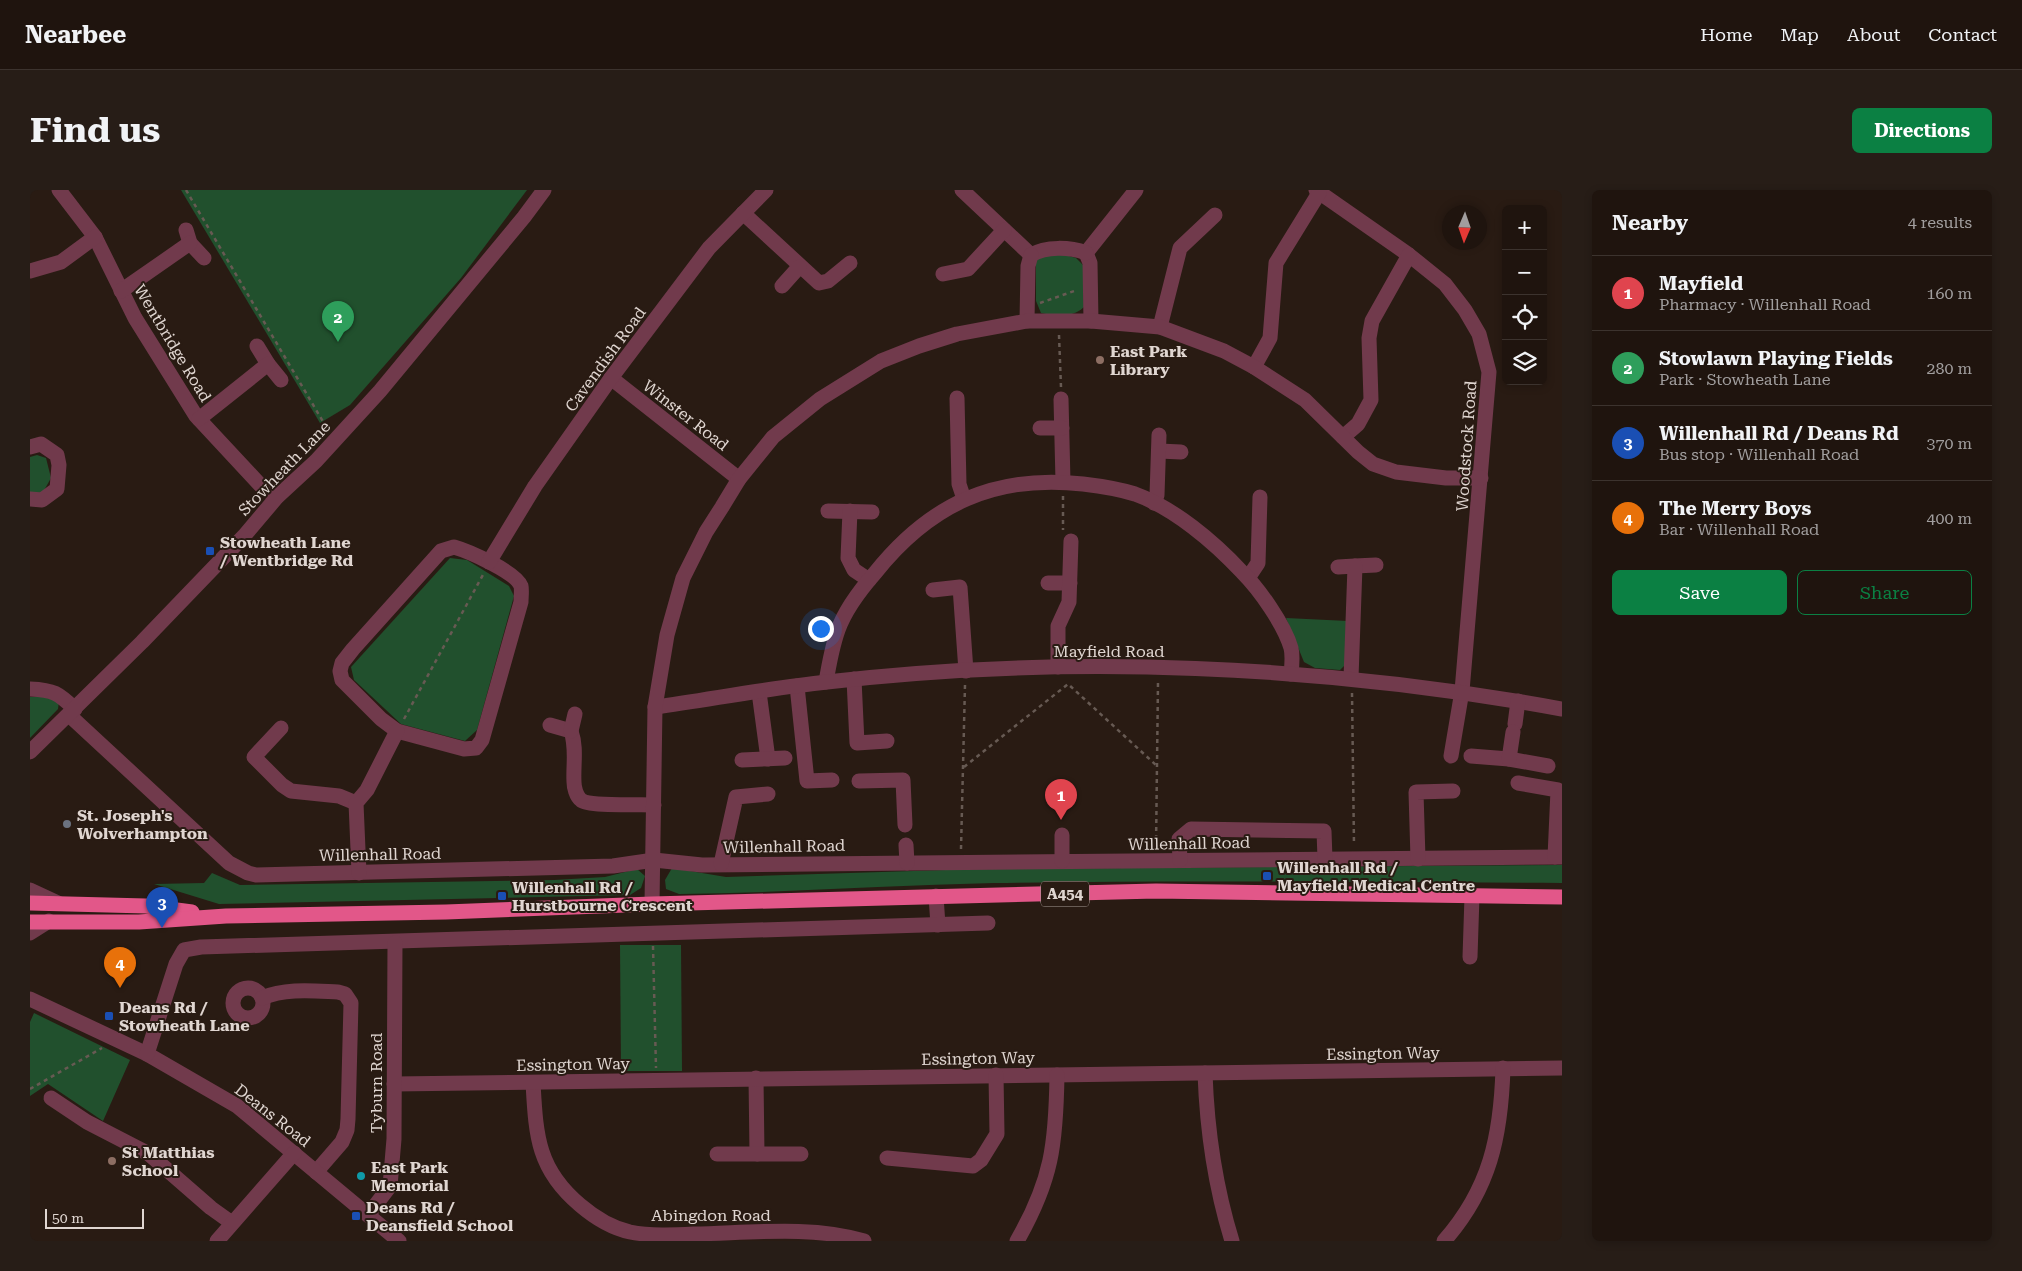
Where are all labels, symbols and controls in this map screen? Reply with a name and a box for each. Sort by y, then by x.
text: Nearbee [25,21,126,49]
text: Home [1700,24,1752,45]
text: Map [1780,24,1819,45]
text: About [1847,24,1900,45]
text: Contact [1928,24,1997,45]
button: Directions [1852,108,1992,153]
text: Find us [30,110,160,151]
north arrow [1442,205,1487,250]
map controls [1502,205,1547,385]
button: + [1502,205,1547,250]
text: Nearby [1612,211,1688,235]
text: 4 results [1908,213,1972,232]
button: − [1502,250,1547,295]
text: Mayfield [1659,272,1743,295]
street label: Wentbridge Road [130,281,215,405]
text: 1 [1624,284,1632,303]
text: 160 m [1926,284,1972,303]
button: locate [1502,295,1547,340]
text: Pharmacy · Willenhall Road [1659,295,1871,314]
pin: 2 [322,301,354,342]
street label: Cavendish Road [561,303,650,415]
button: layers [1502,340,1547,385]
place label: East Park Library [1110,342,1187,379]
text: Stowlawn Playing Fields [1659,347,1893,370]
marker: East Park Library [1094,354,1106,366]
text: 2 [1624,359,1632,378]
text: 280 m [1926,359,1972,378]
text: Park · Stowheath Lane [1659,370,1831,389]
street label: Winster Road [639,376,732,455]
street label: Woodstock Road [1452,380,1481,512]
street label: Stowheath Lane [234,417,334,520]
text: Willenhall Rd / Deans Rd [1659,422,1899,445]
text: 3 [1624,434,1632,453]
text: 370 m [1926,434,1972,453]
text: Bus stop · Willenhall Road [1659,445,1859,464]
text: The Merry Boys [1659,497,1811,520]
text: 4 [1624,509,1632,528]
text: 400 m [1926,509,1972,528]
text: Bar · Willenhall Road [1659,520,1819,539]
place label: Stowheath Lane / Wentbridge Rd [219,533,354,570]
marker: Stowheath Lane / Wentbridge Rd [204,545,216,557]
button: Save [1612,570,1787,615]
button: Share [1797,570,1972,615]
your location [808,616,834,642]
street label: Mayfield Road [1054,642,1164,661]
pin: 1 [1045,779,1077,820]
place label: St. Joseph's Wolverhampton [77,806,208,843]
marker: St. Joseph's Wolverhampton [61,818,73,830]
street label: Willenhall Road [1128,833,1250,854]
street label: Willenhall Road [723,836,845,857]
street label: Willenhall Road [319,844,441,865]
place label: Willenhall Rd / Mayfield Medical Centre [1277,858,1475,895]
marker: Willenhall Rd / Mayfield Medical Centre [1261,870,1273,882]
place label: Willenhall Rd / Hurstbourne Crescent [512,878,693,915]
road number: A454 [1041,882,1089,906]
pin: 3 [146,887,178,928]
marker: Willenhall Rd / Hurstbourne Crescent [496,890,508,902]
pin: 4 [104,947,136,988]
place label: Deans Rd / Stowheath Lane [119,998,250,1035]
marker: Deans Rd / Stowheath Lane [103,1010,115,1022]
street label: Tyburn Road [367,1033,386,1133]
street label: Essington Way [1326,1043,1440,1064]
street label: Essington Way [921,1048,1035,1069]
street label: Essington Way [516,1054,630,1075]
street label: Deans Road [231,1080,314,1151]
place label: St Matthias School [122,1143,215,1180]
marker: St Matthias School [106,1155,118,1167]
place label: East Park Memorial [371,1158,449,1195]
marker: East Park Memorial [355,1170,367,1182]
place label: Deans Rd / Deansfield School [366,1198,514,1235]
scale bar [45,1206,144,1229]
street label: Abingdon Road [651,1206,771,1225]
text: 50 m [52,1210,84,1226]
marker: Deans Rd / Deansfield School [350,1210,362,1222]

